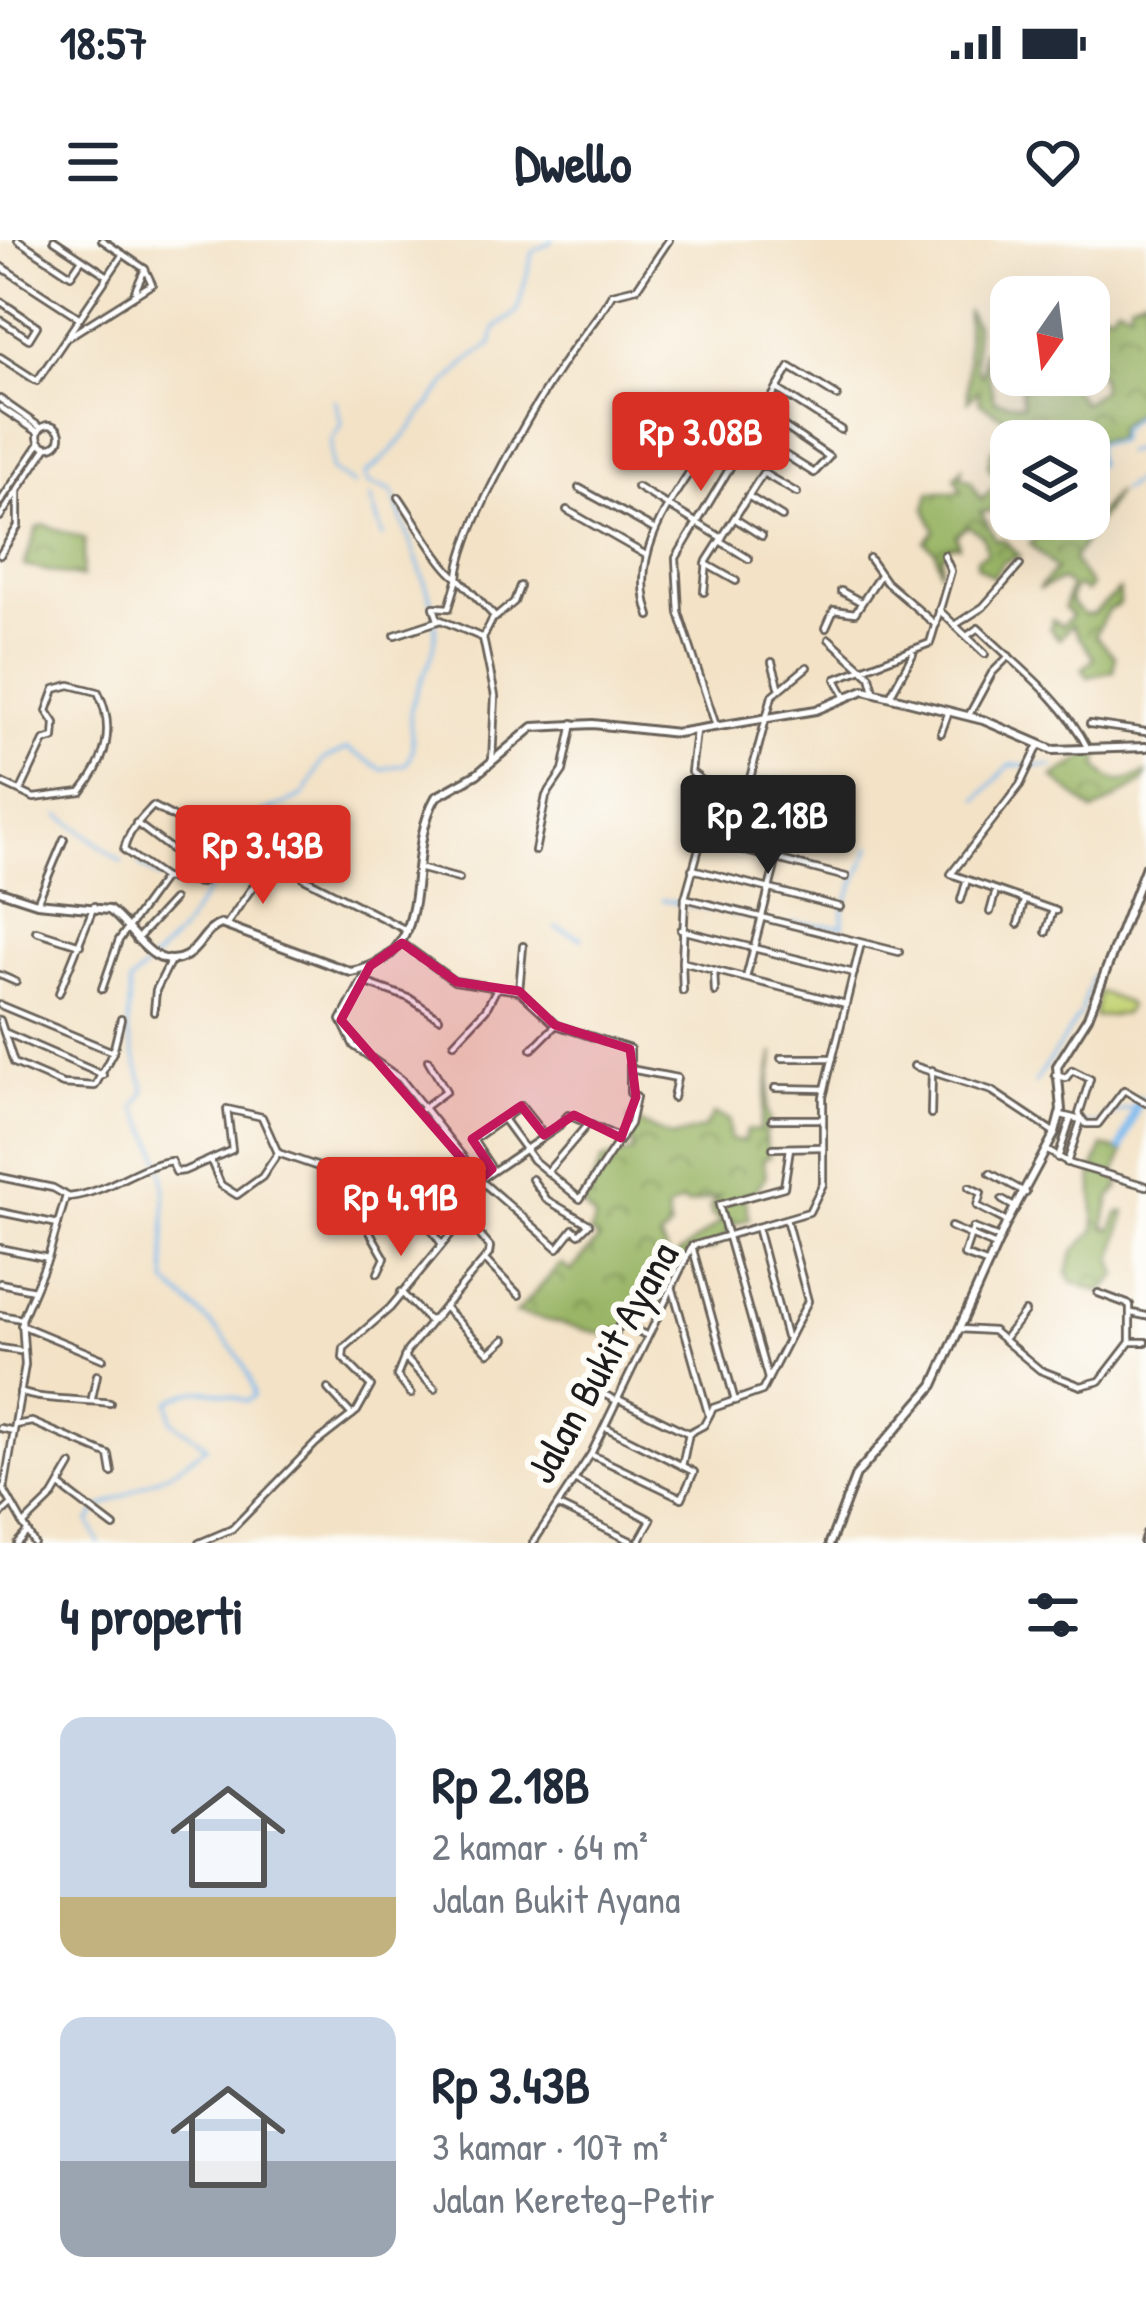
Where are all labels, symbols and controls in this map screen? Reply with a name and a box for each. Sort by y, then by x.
text: 18:57 [60,12,148,73]
text: Dwello [514,126,632,199]
icon: menu [60,129,126,195]
icon: heart [1020,129,1086,195]
north arrow [990,276,1110,396]
map controls [990,276,1110,540]
pin: Rp 3.08B [577,392,825,494]
text: Rp 3.08B [639,404,763,457]
button: layers [990,420,1110,540]
pin: Rp 2.18B [644,775,892,877]
text: Rp 2.18B [708,787,828,840]
pin: Rp 3.43B [139,805,387,907]
text: Rp 3.43B [202,817,324,870]
pin: Rp 4.91B [277,1157,525,1259]
text: Rp 4.91B [344,1169,458,1222]
street label: Jalan Bukit Ayana [511,1231,691,1493]
text: 4 properti [60,1581,244,1650]
icon: filters [1020,1582,1086,1648]
text: Rp 2.18B [432,1750,590,1819]
icon: home [156,1765,300,1909]
text: 2 kamar · 64 m² [432,1819,648,1872]
text: Jalan Bukit Ayana [432,1872,680,1925]
text: Rp 3.43B [432,2050,590,2119]
icon: home [156,2065,300,2209]
text: 3 kamar · 107 m² [432,2119,668,2172]
text: Jalan Kereteg–Petir [432,2172,715,2225]

